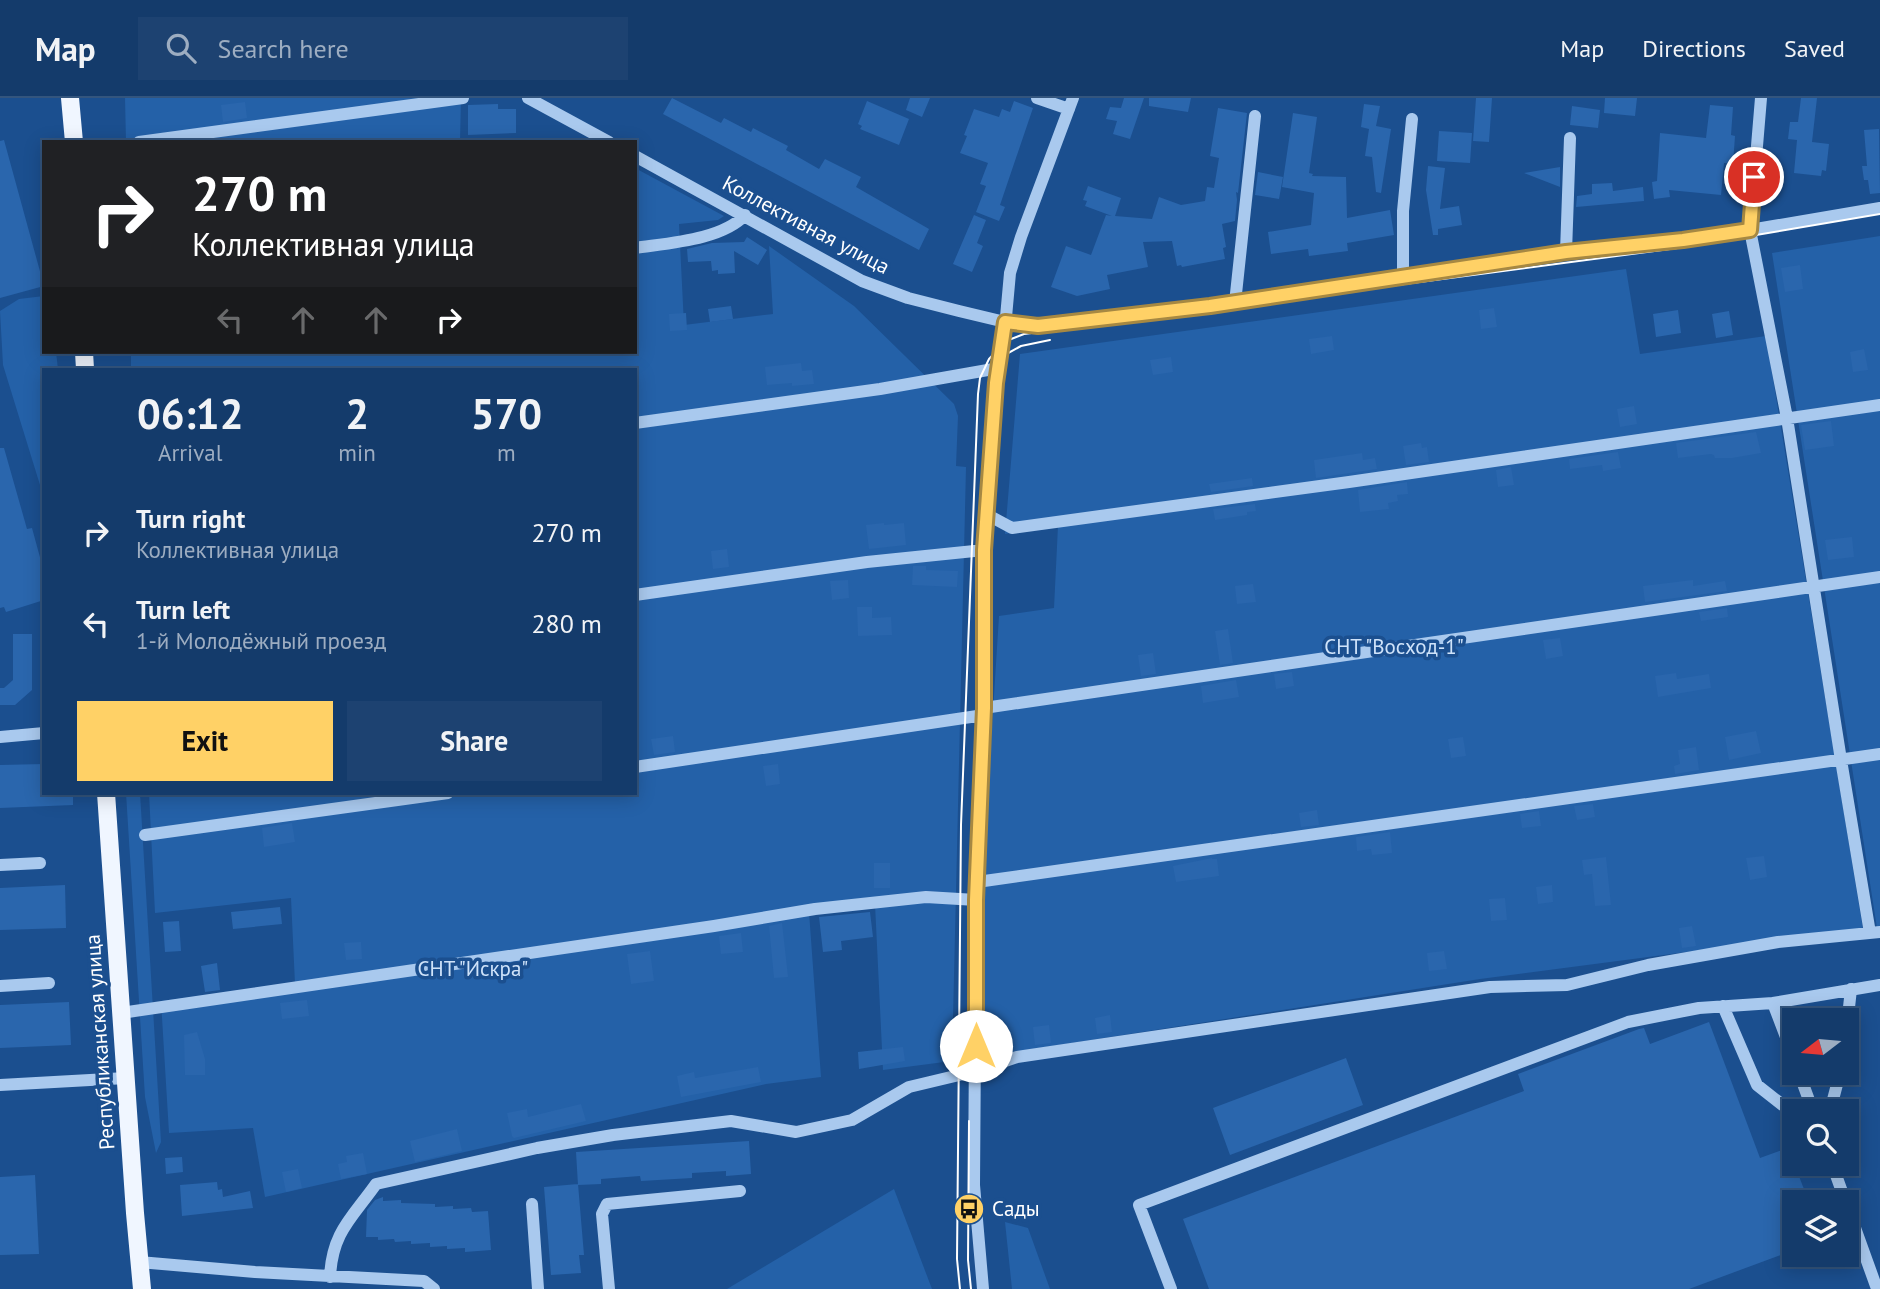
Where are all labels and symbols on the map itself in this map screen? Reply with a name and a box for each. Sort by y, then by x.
pin [1724,147,1784,207]
street label: Коллективная улица [718,169,894,280]
park label: СНТ "Восход-1" [1324,633,1464,660]
street label: Республиканская улица [79,933,120,1151]
park label: СНТ "Искра" [418,955,528,982]
north arrow [1782,1008,1858,1085]
position arrow [939,1009,1013,1083]
bus stop icon: Сады [952,1192,986,1226]
place label: Сады [992,1195,1040,1222]

